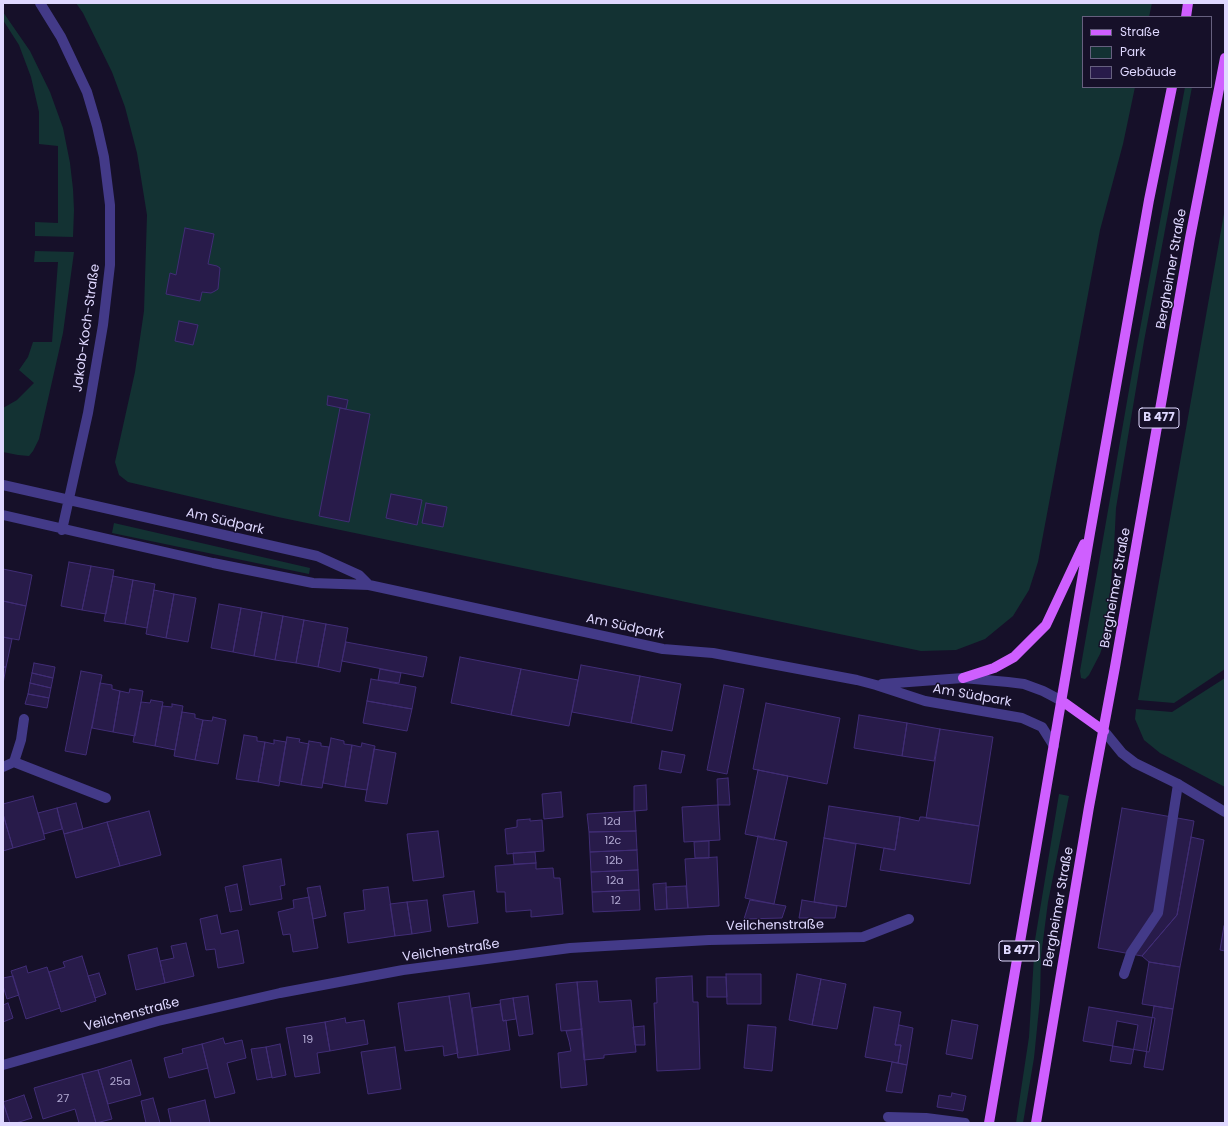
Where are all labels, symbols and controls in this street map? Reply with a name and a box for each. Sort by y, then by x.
legend [1082,16,1212,88]
text: Straße [1120,23,1160,40]
text: Park [1120,43,1146,60]
text: Gebäude [1120,63,1176,80]
street label: Bergheimer Straße [1154,208,1190,330]
street label: Jakob-Koch-Straße [70,263,104,393]
road number: B 477 [1139,408,1179,428]
street label: Am Südpark [185,505,265,539]
street label: Bergheimer Straße [1098,527,1134,649]
street label: Am Südpark [585,611,665,643]
street label: Am Südpark [932,681,1012,711]
house number: 12d [603,815,621,829]
house number: 12c [605,834,621,848]
street label: Bergheimer Straße [1041,846,1077,968]
house number: 12b [605,854,623,868]
house number: 12a [606,874,624,888]
house number: 12 [611,894,621,908]
street label: Veilchenstraße [726,917,824,935]
street label: Veilchenstraße [401,936,501,966]
road number: B 477 [999,941,1039,961]
street label: Veilchenstraße [83,995,181,1035]
house number: 19 [303,1033,313,1047]
house number: 25a [110,1075,130,1089]
house number: 27 [57,1092,69,1106]

